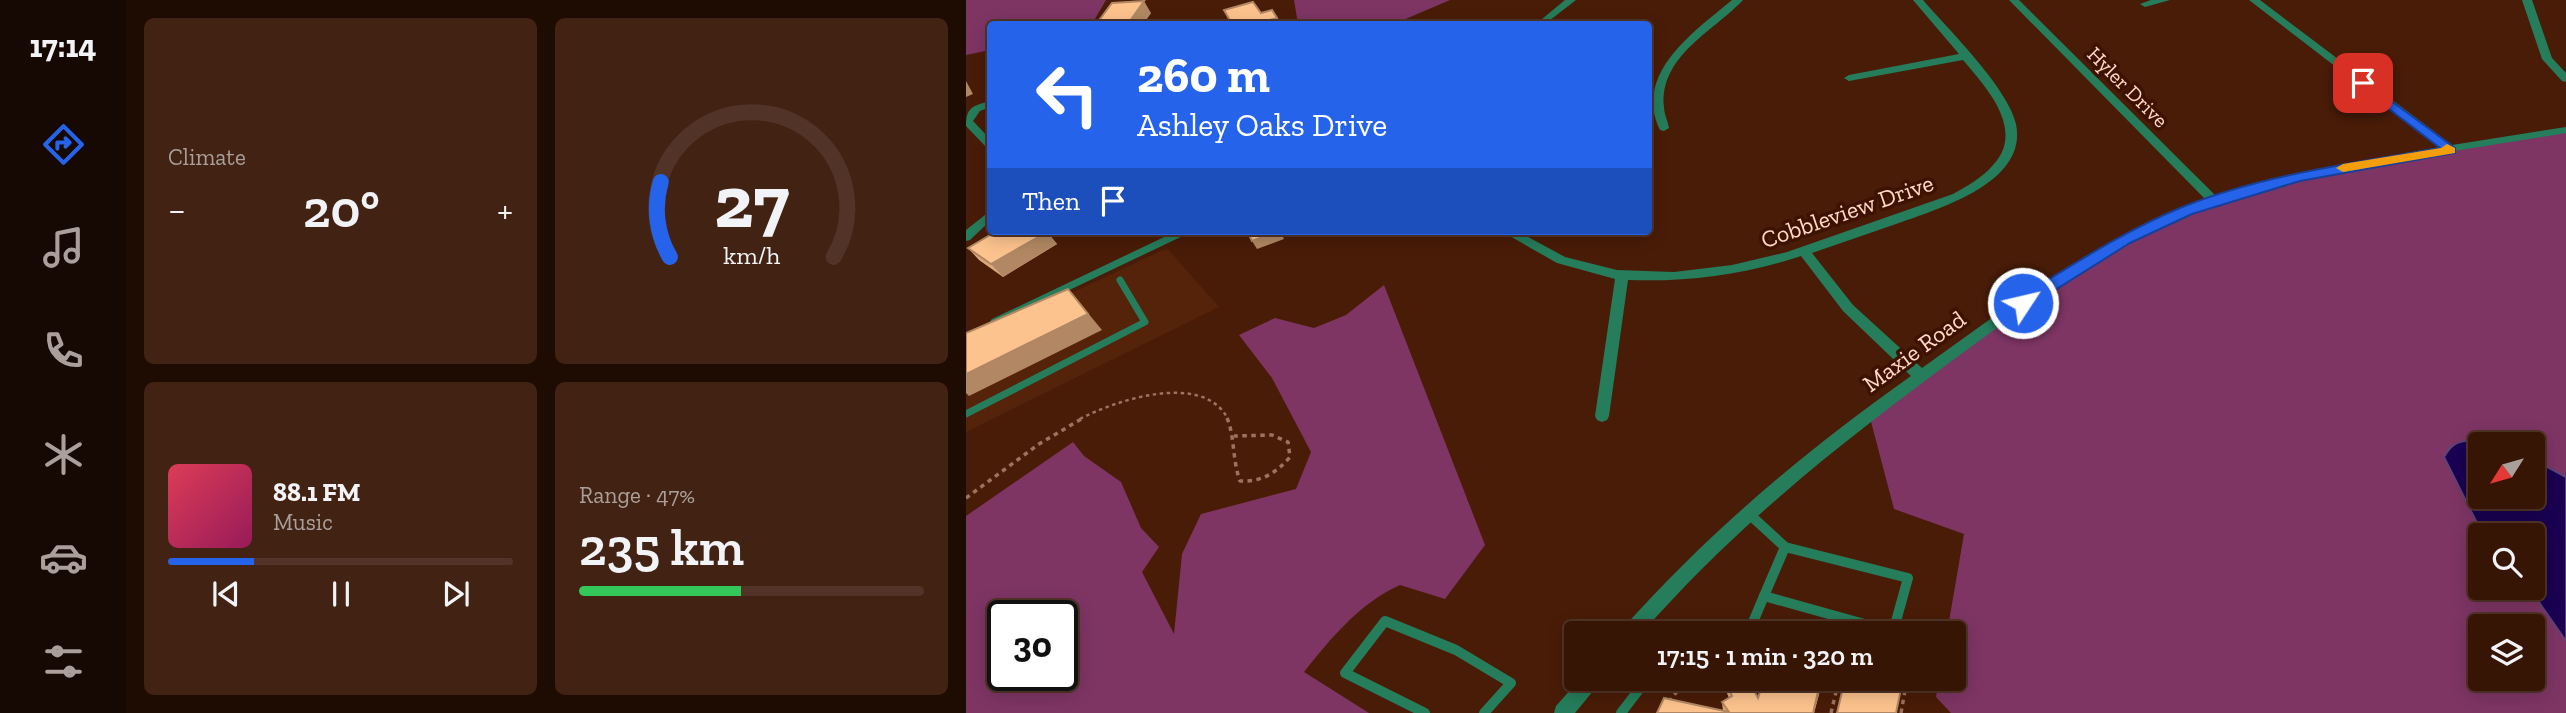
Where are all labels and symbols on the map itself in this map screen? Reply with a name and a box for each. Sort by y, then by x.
street label: Hyler Drive [2082,41,2174,133]
pin [2333,53,2393,113]
street label: Cobbleview Drive [1757,168,1937,254]
position arrow [1986,266,2060,340]
street label: Maxie Road [1857,304,1971,398]
north arrow [2468,432,2544,509]
speed limit sign: 30 [987,600,1078,691]

